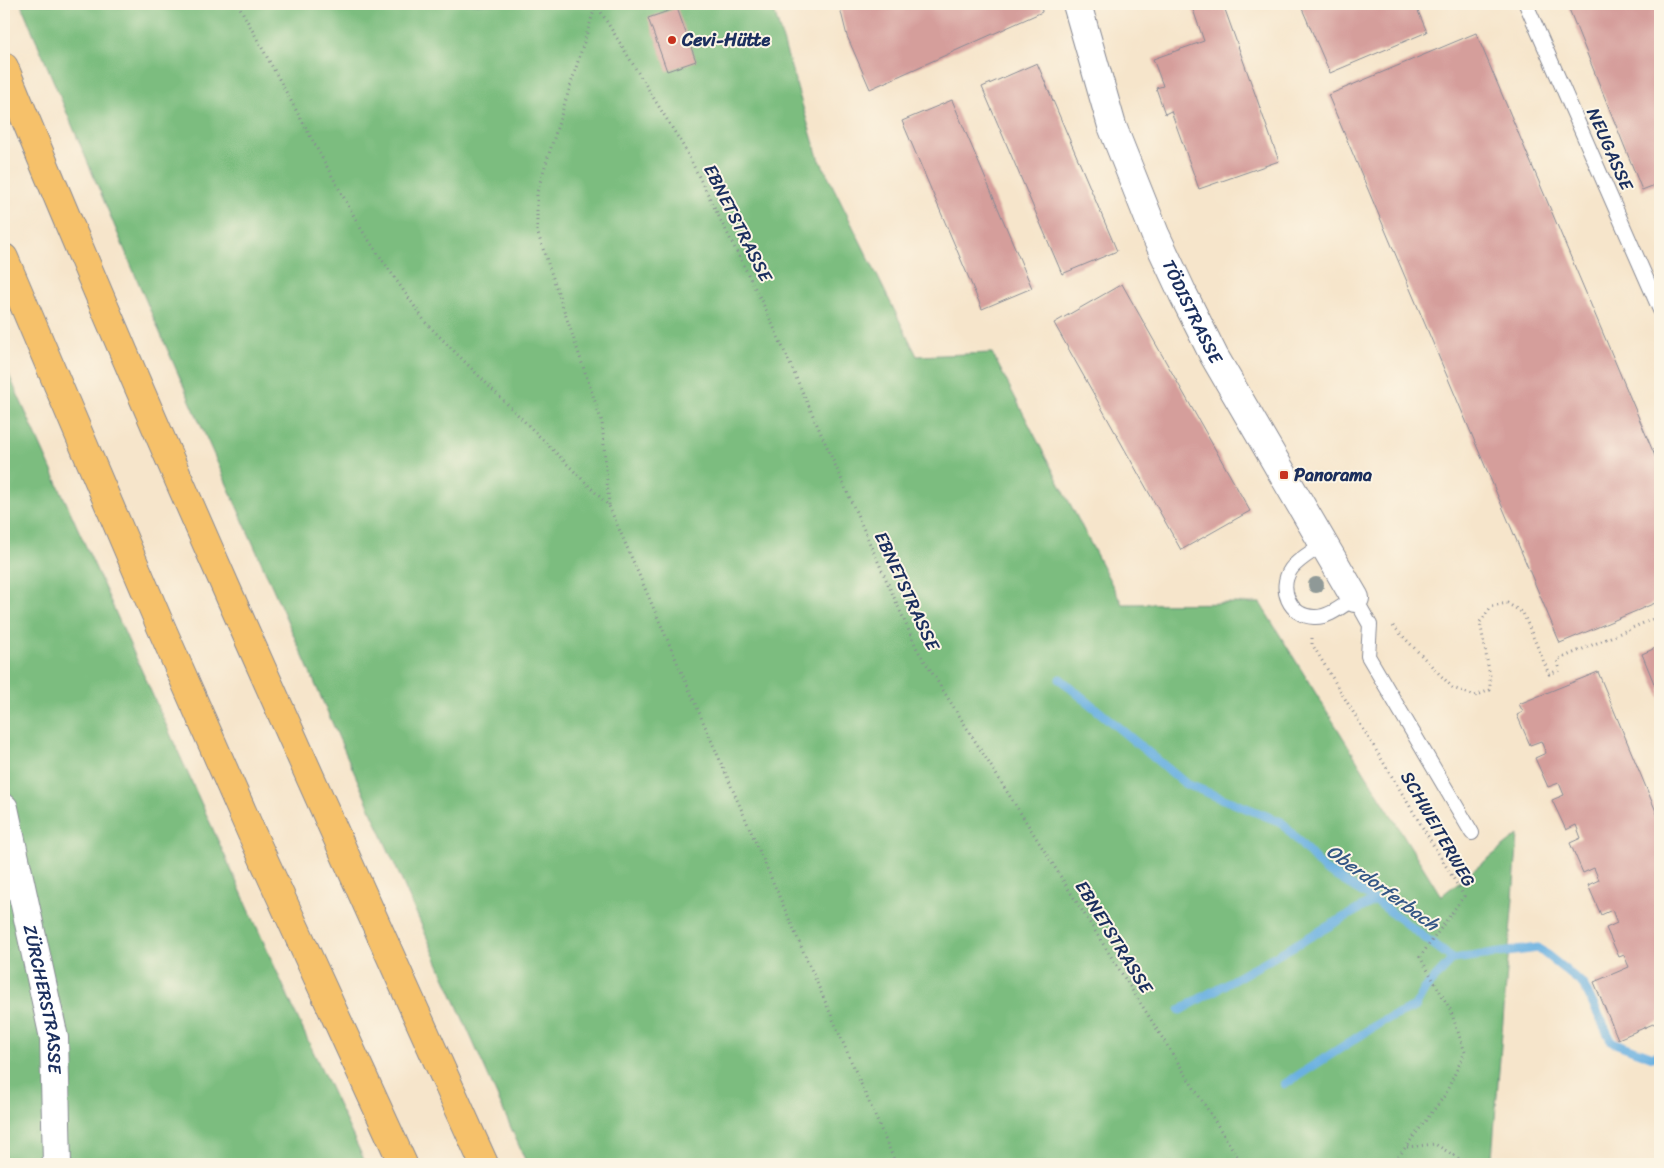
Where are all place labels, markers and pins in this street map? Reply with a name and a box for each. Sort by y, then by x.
place label: Cevi-Hütte [681,24,770,56]
marker: Cevi-Hütte [666,34,678,46]
place label: Panorama [1294,459,1372,491]
marker: Panorama [1278,469,1290,481]

